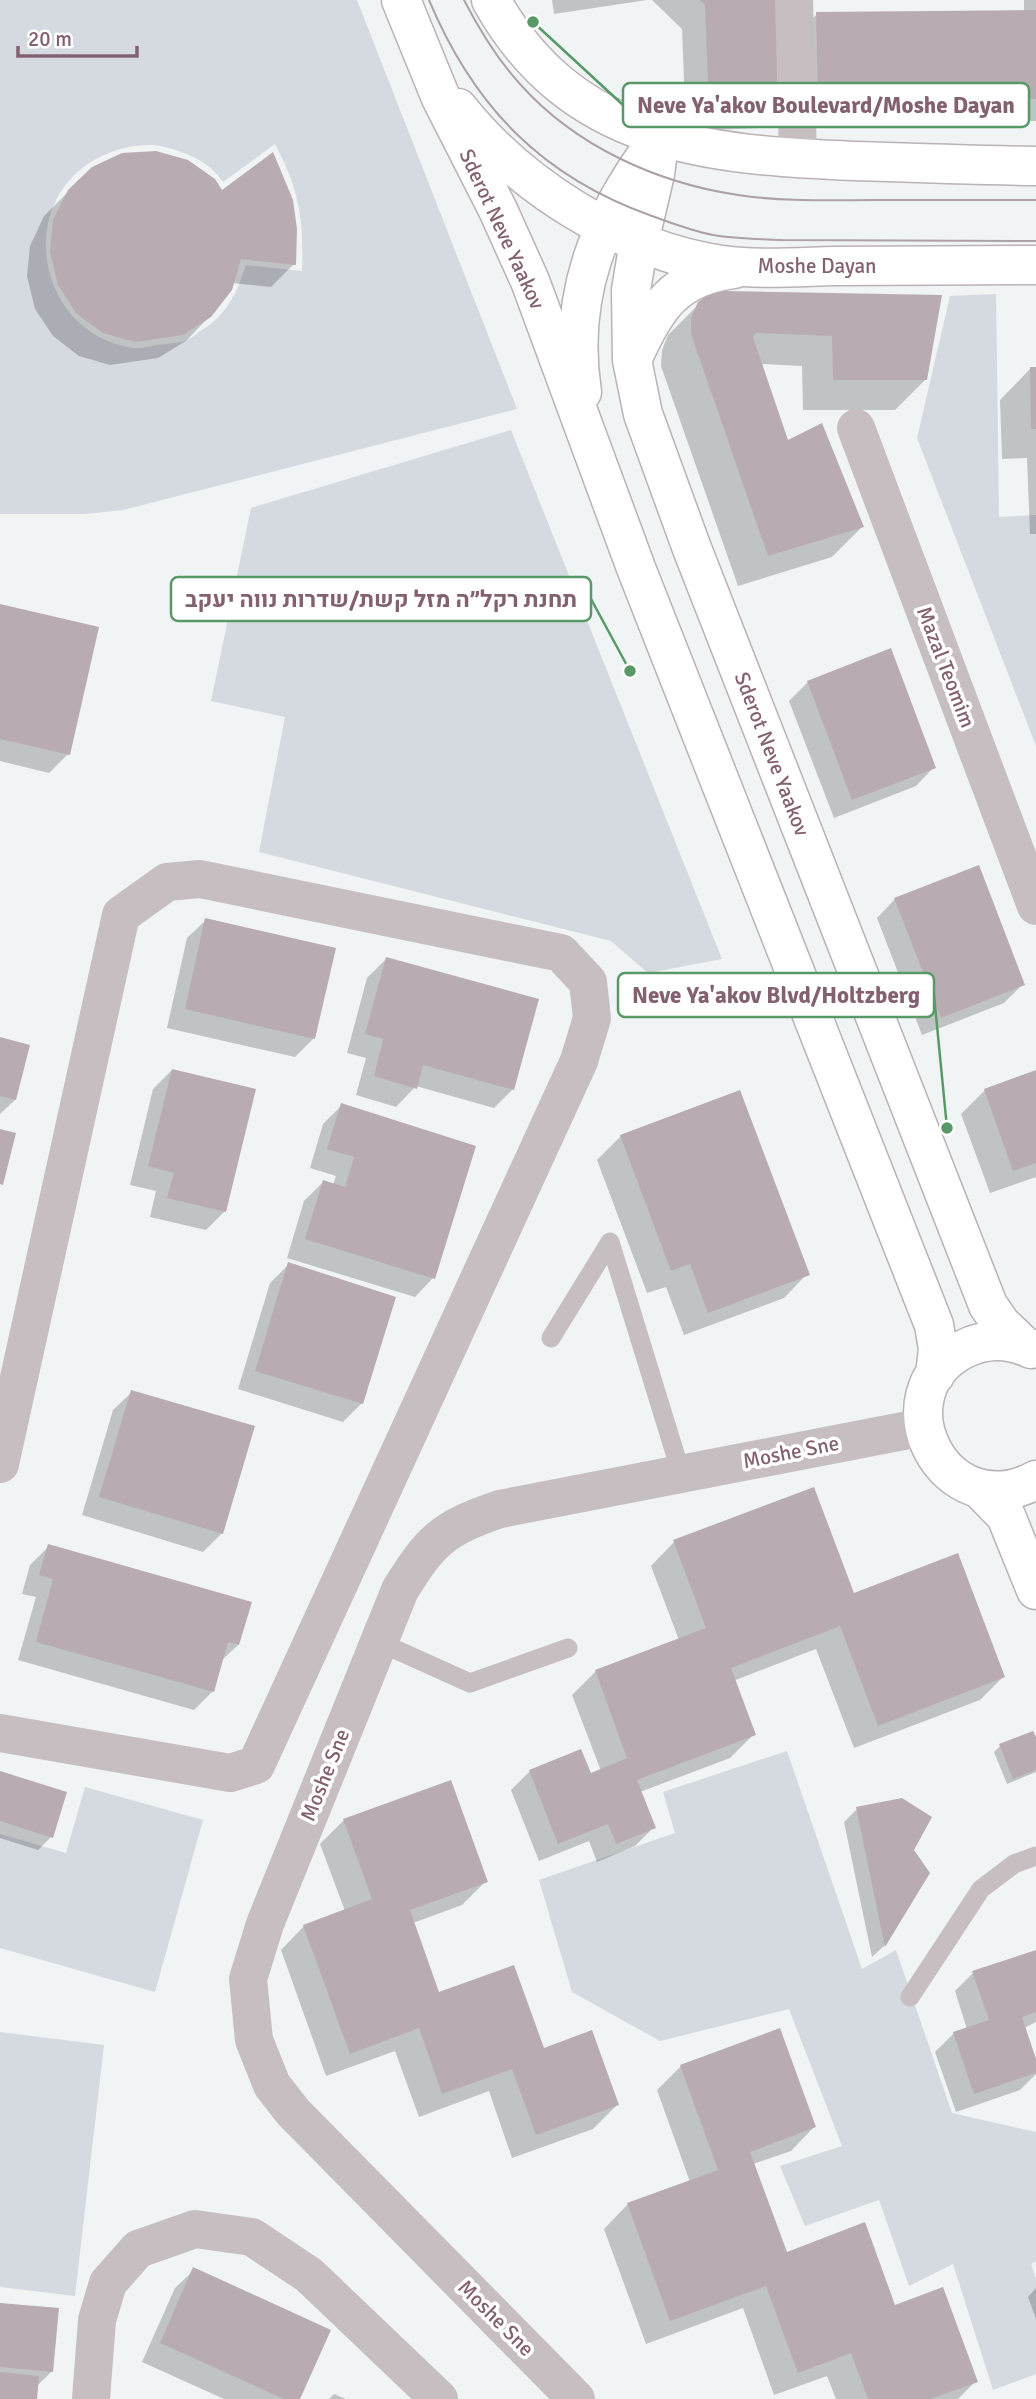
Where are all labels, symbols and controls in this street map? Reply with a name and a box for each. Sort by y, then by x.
scale bar [18,14,136,58]
text: 20 m [28,26,72,52]
callout: Neve Ya'akov Boulevard/Moshe Dayan [623,83,1029,127]
text: Neve Ya'akov Boulevard/Moshe Dayan [637,91,1015,120]
street label: Sderot Neve Yaakov [454,145,551,314]
street label: Moshe Dayan [757,253,877,279]
callout: תחנת רקל״ה מזל קשת/שדרות נווה יעקב [171,577,591,621]
text: תחנת רקל״ה מזל קשת/שדרות נווה יעקב [185,585,577,614]
street label: Mazal Teomim [911,603,981,731]
street label: Sderot Neve Yaakov [729,668,815,840]
callout: Neve Ya'akov Blvd/Holtzberg [618,973,934,1017]
text: Neve Ya'akov Blvd/Holtzberg [632,981,920,1010]
street label: Moshe Sne [741,1430,841,1474]
street label: Moshe Sne [295,1725,355,1825]
street label: Moshe Sne [452,2274,540,2362]

